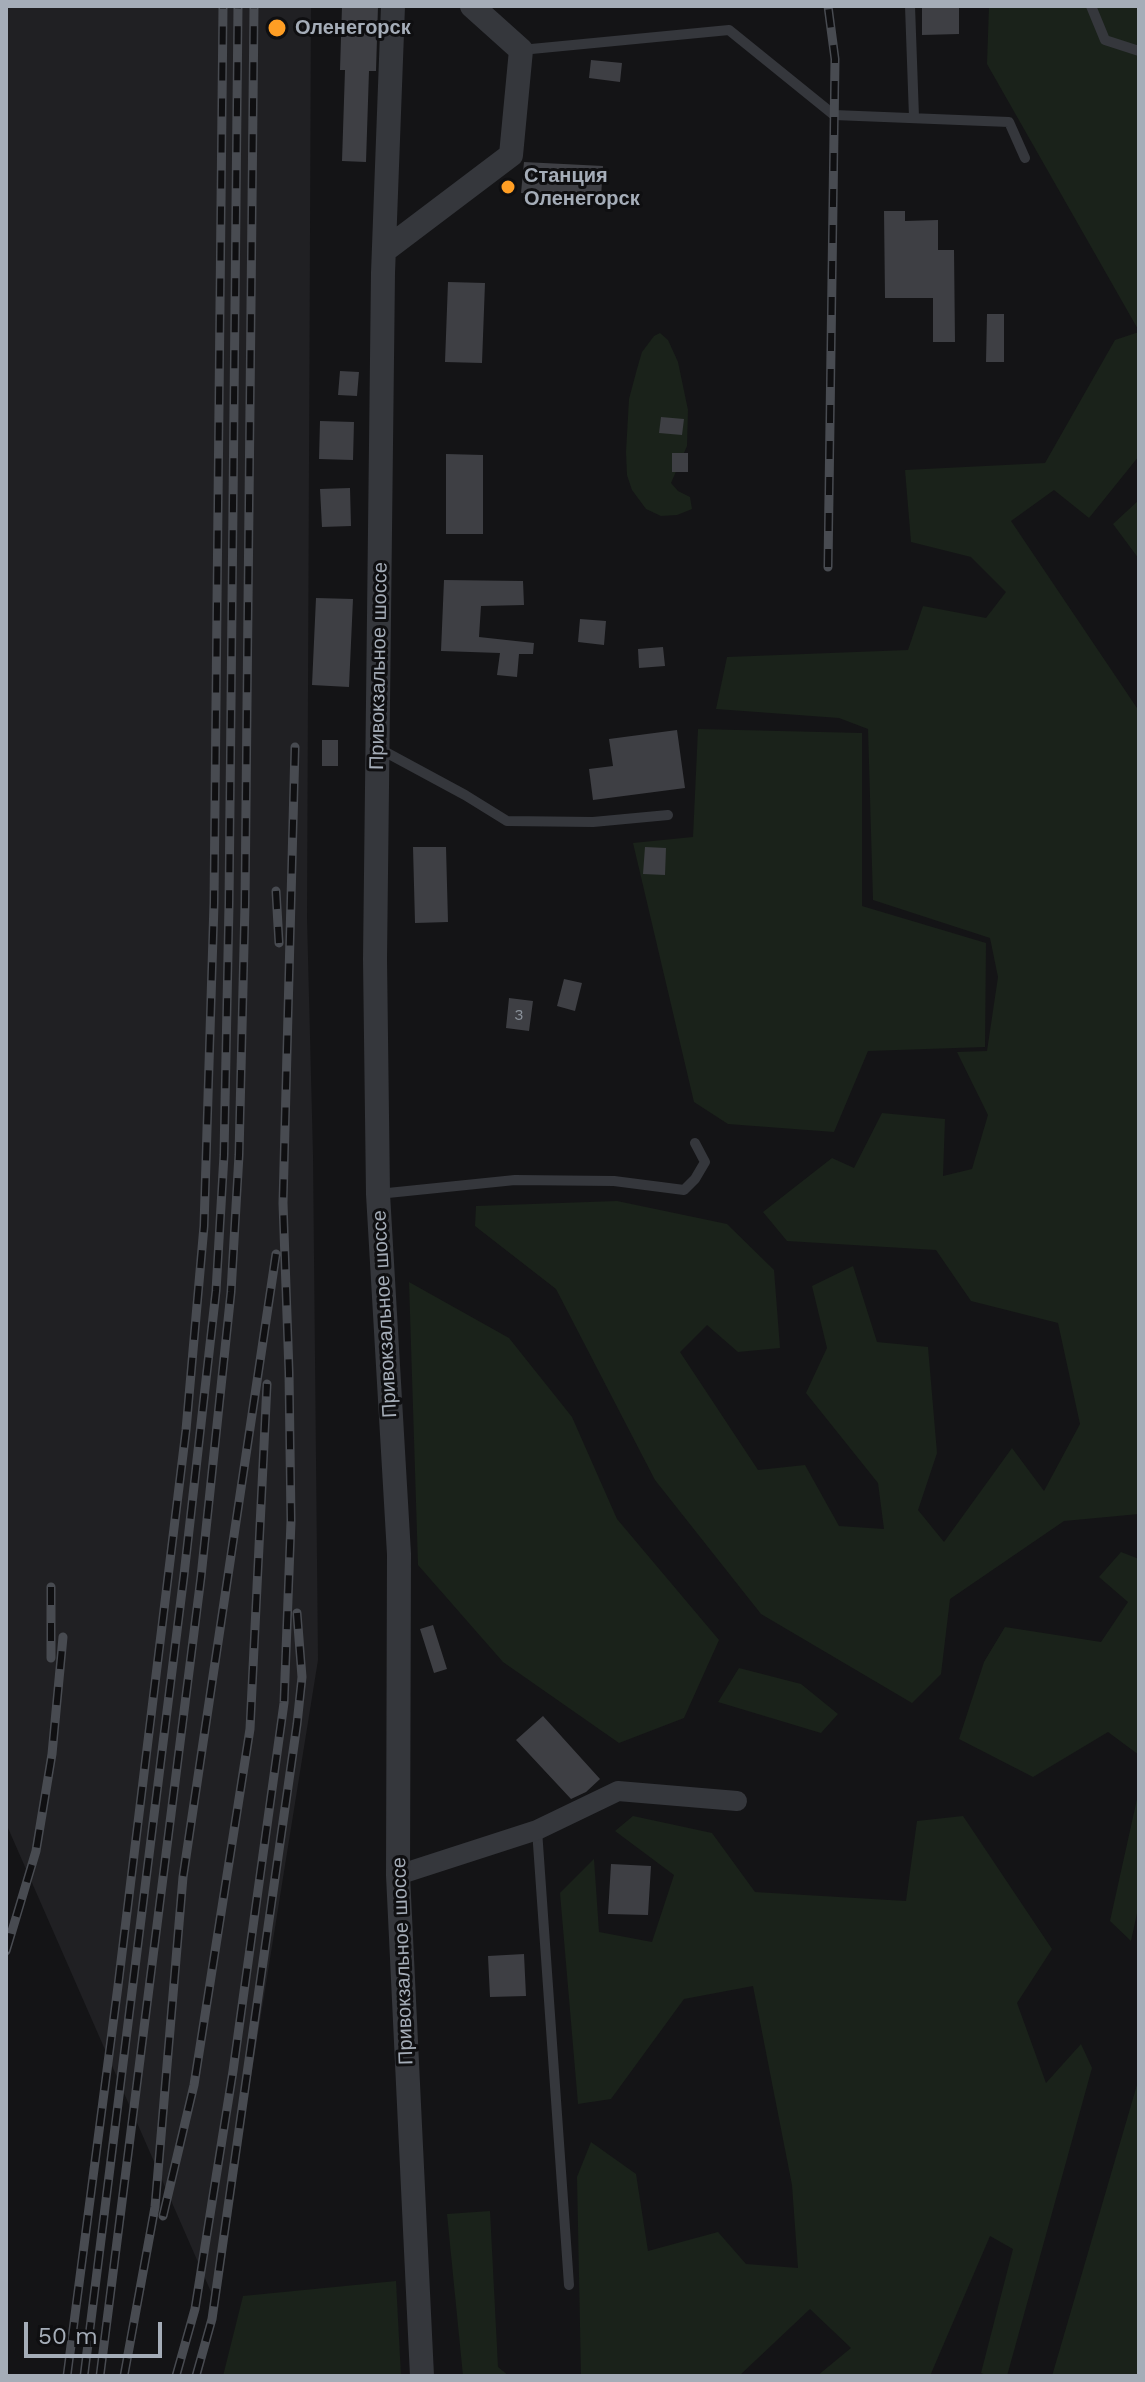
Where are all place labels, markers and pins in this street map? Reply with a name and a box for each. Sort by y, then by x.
place label: Оленегорск [295,16,411,40]
marker: Оленегорск [266,17,288,39]
place label: Станция Оленегорск [524,164,640,211]
marker: Станция Оленегорск [499,178,517,196]

